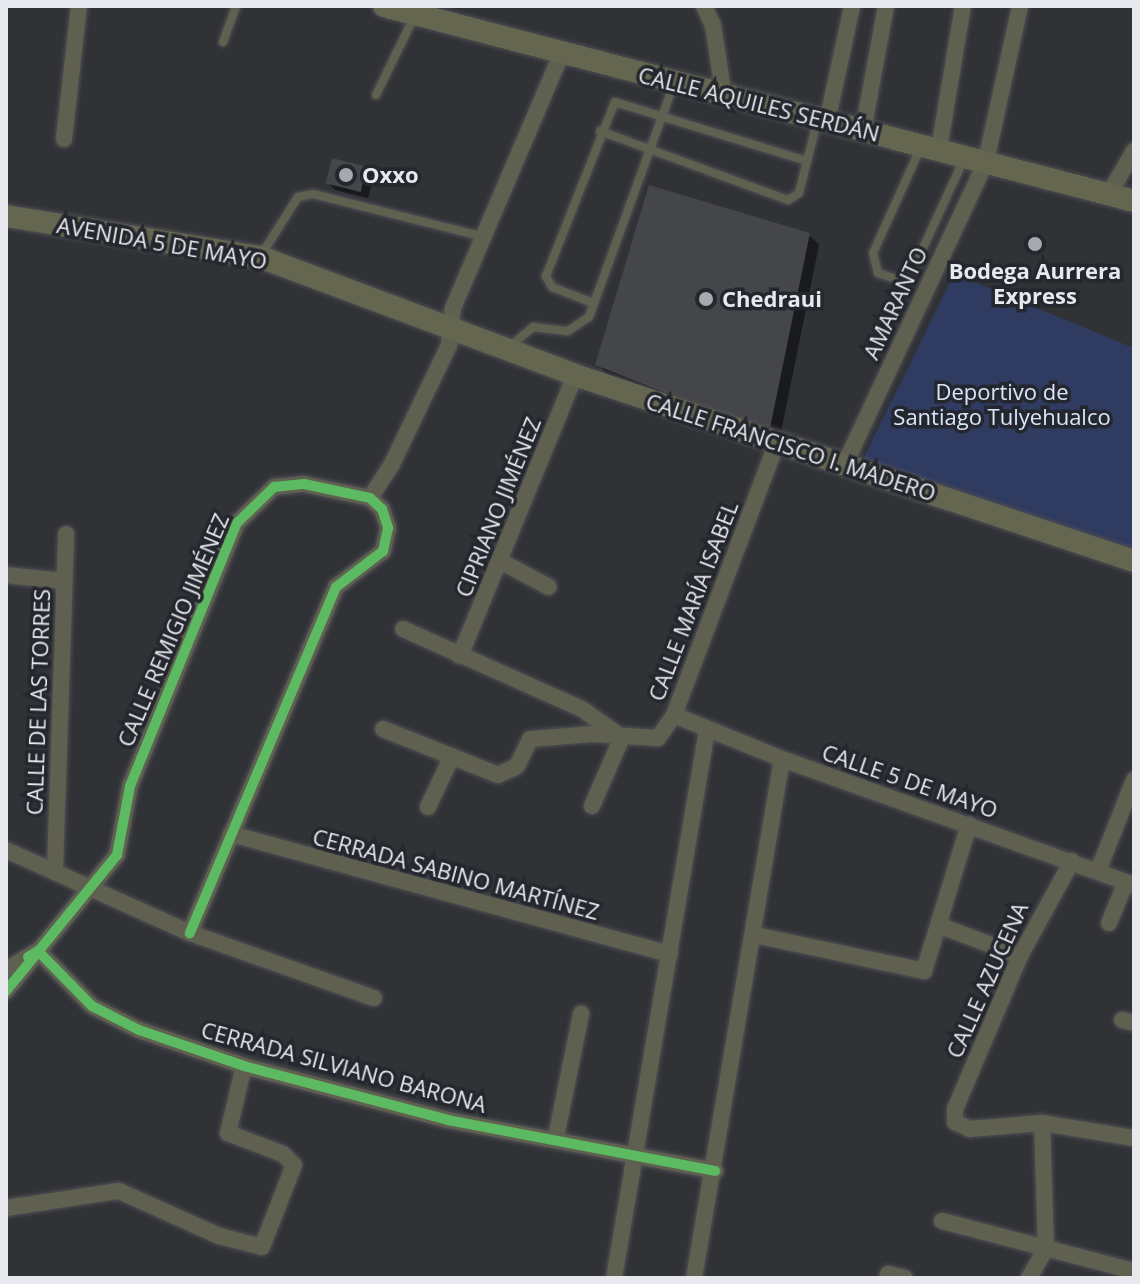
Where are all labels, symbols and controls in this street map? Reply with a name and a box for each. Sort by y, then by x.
street label: CALLE AQUILES SERDÁN [636,61,882,147]
place label: Oxxo [362,162,419,188]
marker: Oxxo [337,166,355,184]
street label: AVENIDA 5 DE MAYO [55,212,269,274]
marker: Bodega Aurrera Express [1026,235,1044,253]
street label: AMARANTO [857,243,933,363]
place label: Bodega Aurrera Express [949,257,1121,308]
place label: Chedraui [722,286,822,312]
marker: Chedraui [697,290,715,308]
park label: Deportivo de Santiago Tulyehualco [893,378,1111,430]
street label: CALLE FRANCISCO I. MADERO [643,388,939,506]
street label: CIPRIANO JIMÉNEZ [450,413,546,601]
street label: CALLE MARÍA ISABEL [643,497,743,705]
street label: CALLE REMIGIO JIMÉNEZ [112,509,234,751]
street label: CALLE DE LAS TORRES [21,588,55,816]
street label: CALLE 5 DE MAYO [819,739,1001,823]
street label: CERRADA SABINO MARTÍNEZ [310,823,602,925]
street label: CALLE AZUCENA [941,898,1033,1062]
street label: CERRADA SILVIANO BARONA [198,1016,490,1118]

